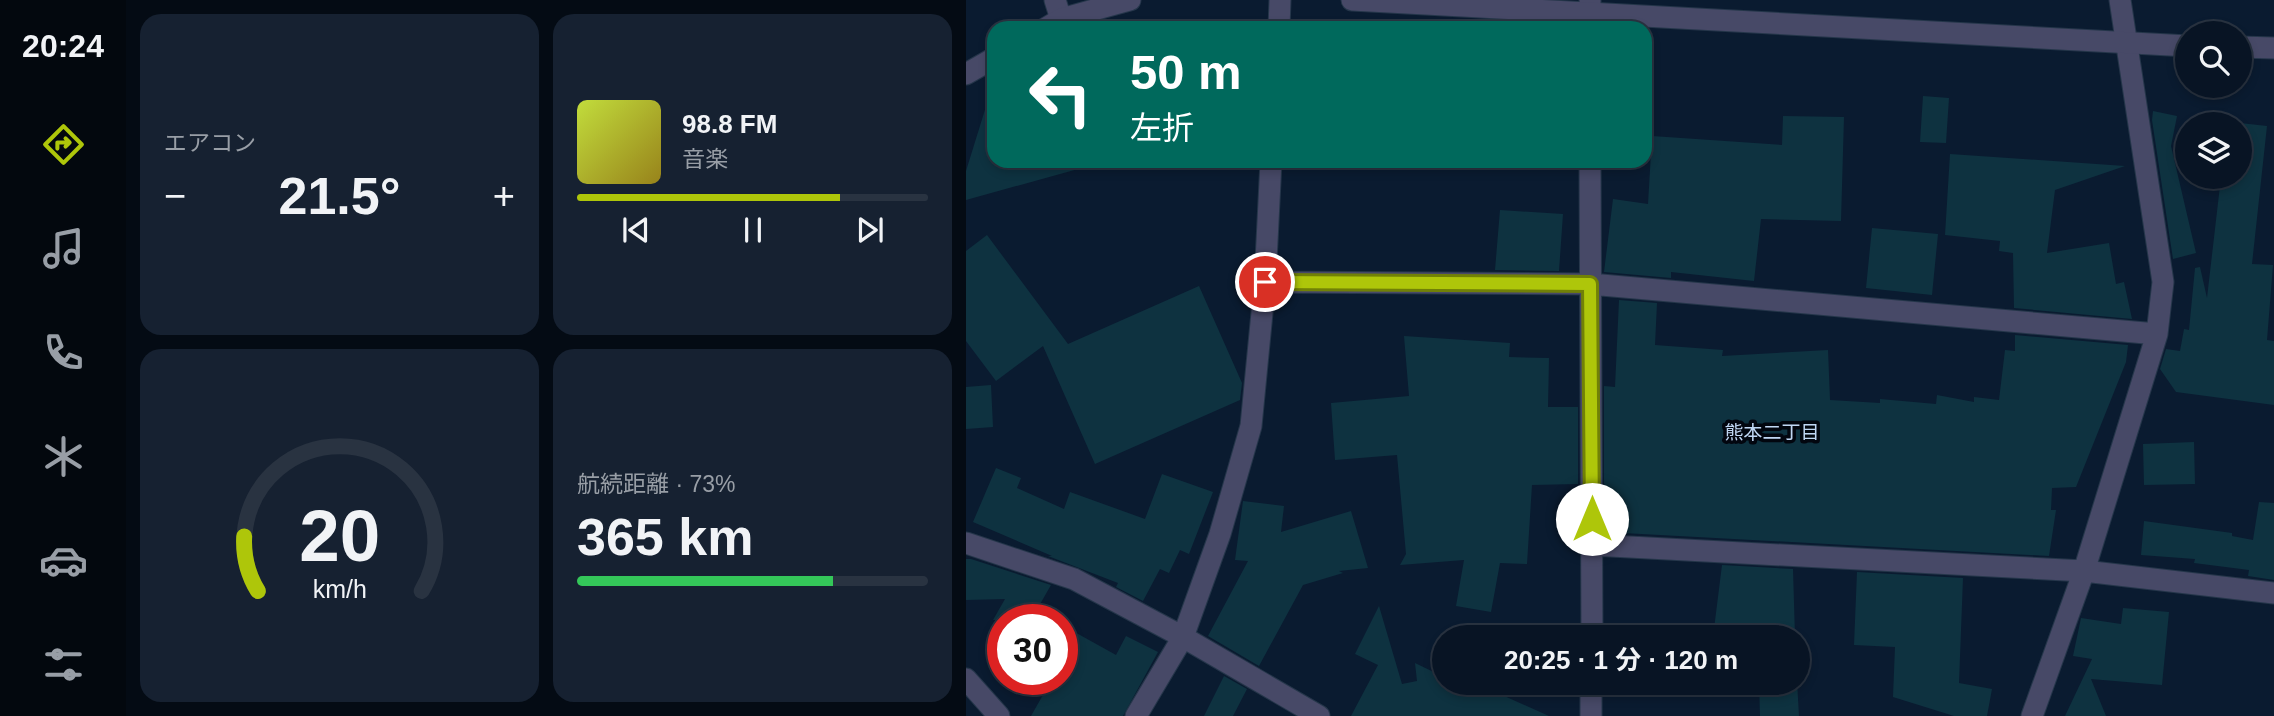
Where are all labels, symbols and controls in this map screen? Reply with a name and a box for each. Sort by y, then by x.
map controls [2175,21,2252,189]
button: search [2175,21,2252,98]
text: 20:24 [22,28,104,64]
text: 50 m [1130,45,1242,99]
icon: left [1015,49,1106,140]
text: 98.8 FM [682,109,777,139]
text: 左折 [1130,110,1194,146]
button: layers [2175,112,2252,189]
icon: directions [39,120,88,169]
text: エアコン [164,130,256,156]
text: 音楽 [682,146,728,172]
text: 21.5° [278,167,401,225]
text: − [164,175,186,217]
text: + [493,175,515,217]
icon: previous [617,211,655,249]
icon: pause [734,211,772,249]
icon: next [851,211,889,249]
icon: music [39,224,88,273]
pin [1235,252,1295,312]
icon: arrive [1246,263,1284,301]
icon: phone [39,328,88,377]
district label: 熊本二丁目 [1724,422,1820,443]
icon: climate [39,432,88,481]
text: 航続距離 · 73% [577,471,735,497]
position arrow [1555,482,1629,556]
text: 20 [299,496,380,577]
text: 365 km [577,508,753,566]
icon: car [39,536,88,585]
text: km/h [312,575,367,603]
speed limit sign: 30 [987,604,1078,695]
icon: filters [39,640,88,689]
text: 20:25 · 1 分 · 120 m [1504,645,1738,675]

